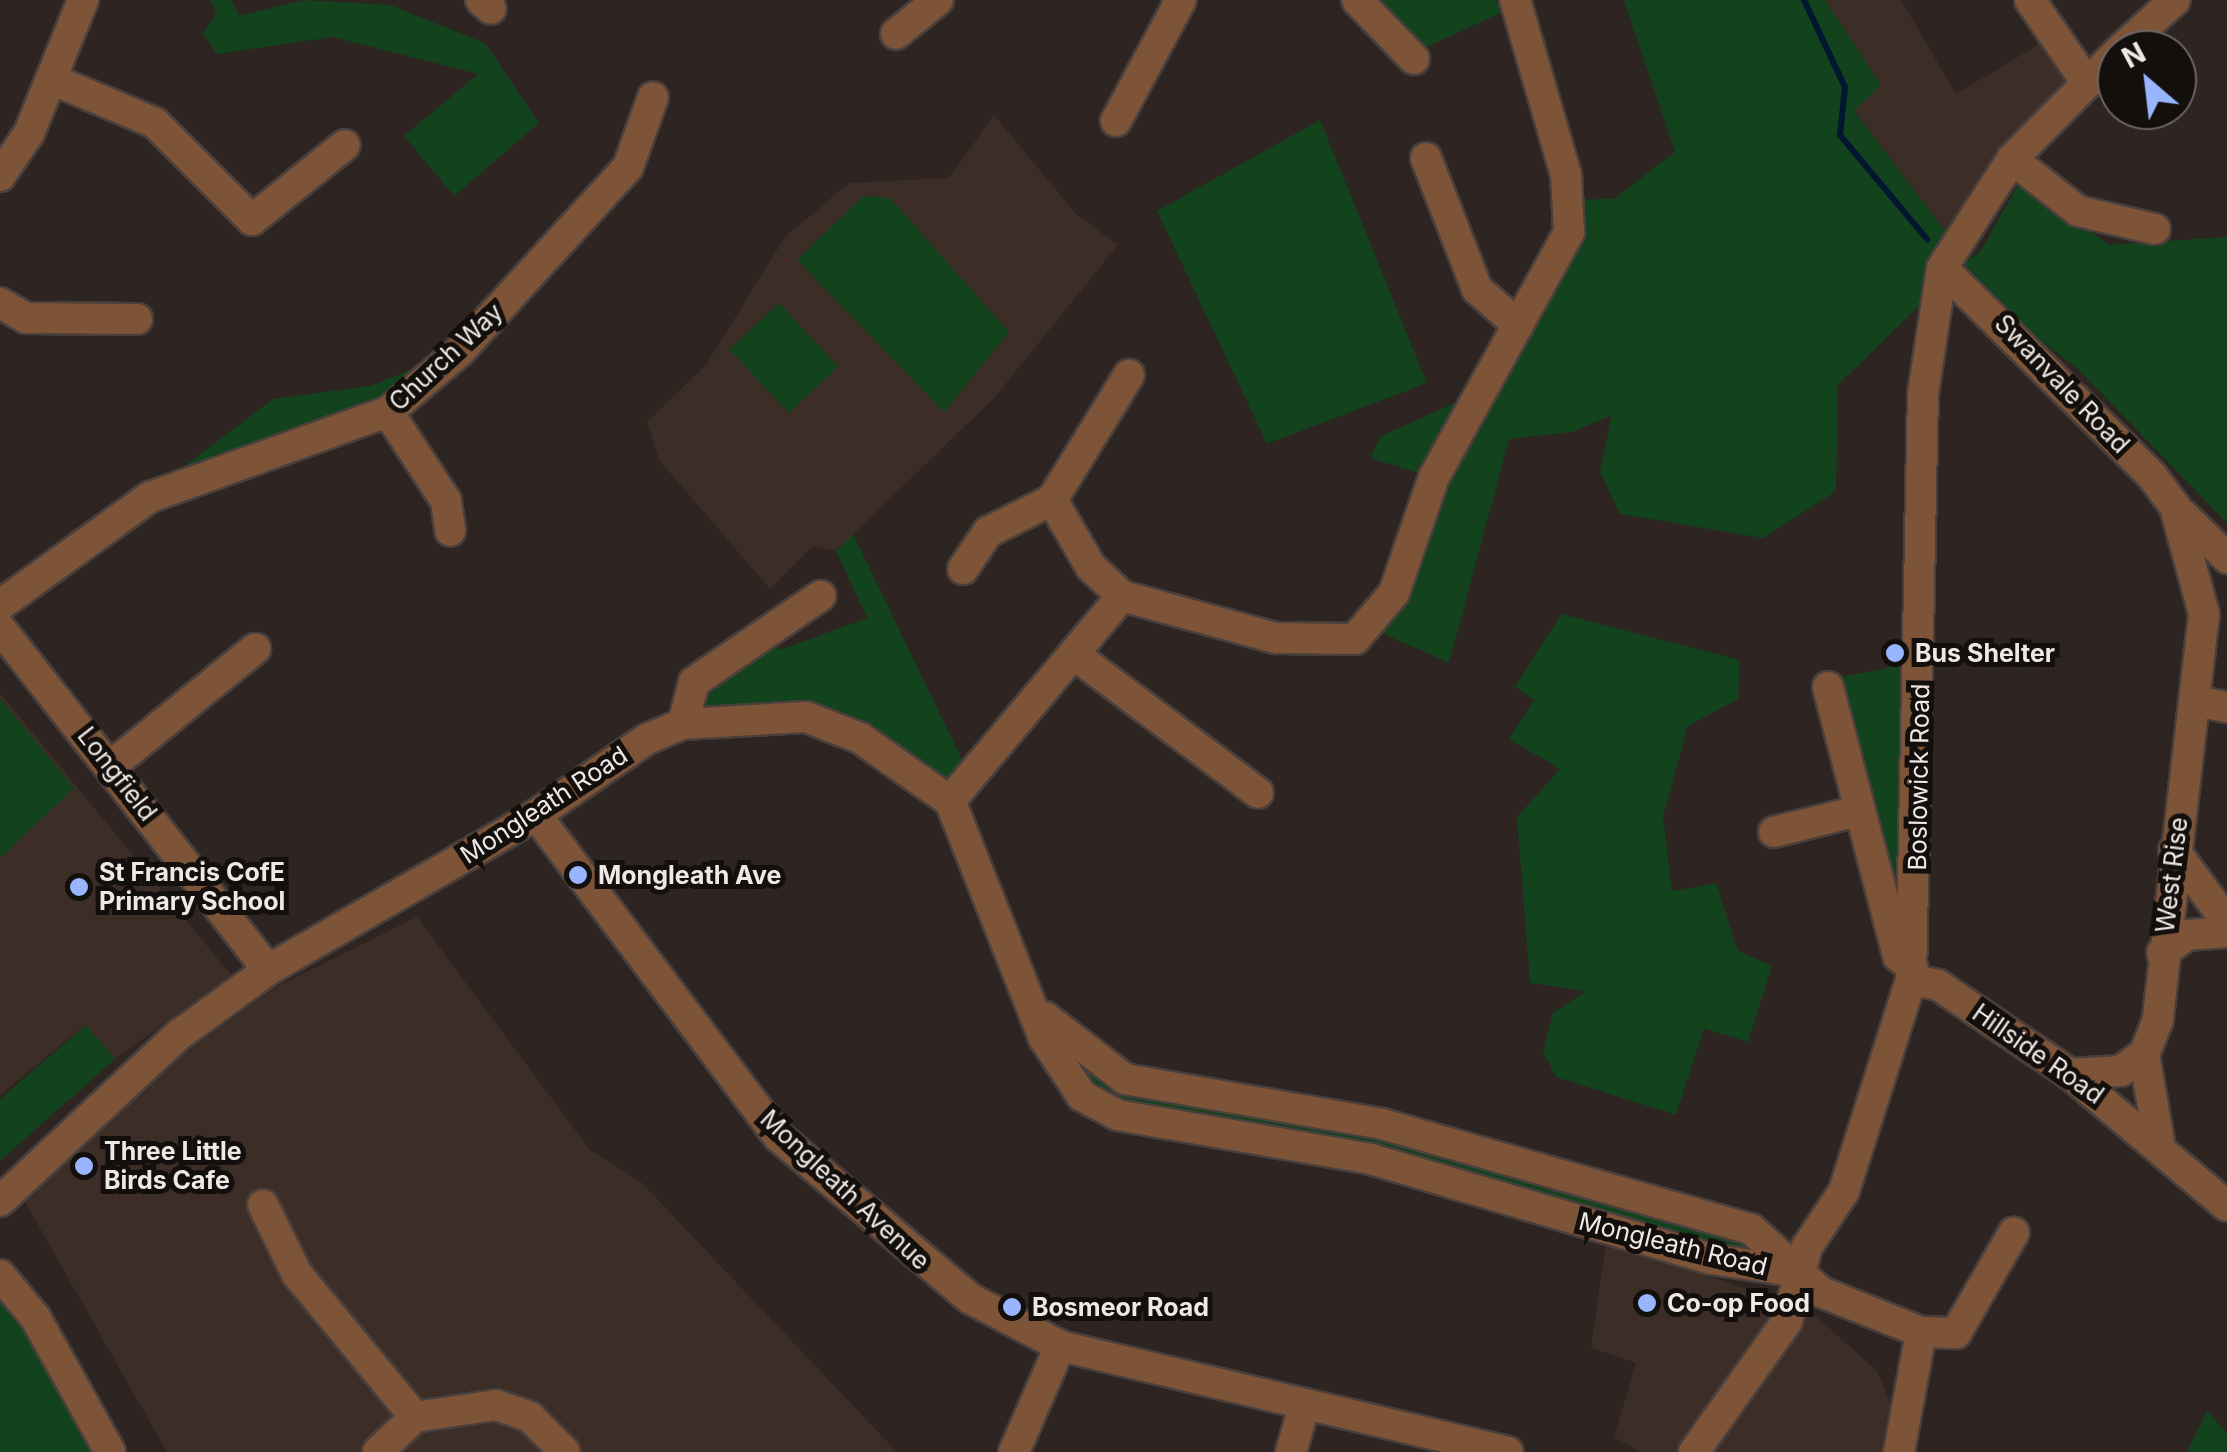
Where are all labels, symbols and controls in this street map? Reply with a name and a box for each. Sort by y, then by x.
north arrow [2097,30,2197,130]
text: N [2116,35,2151,75]
street label: Church Way [383,297,509,417]
street label: Swanvale Road [1988,309,2136,459]
place label: Bus Shelter [1915,638,2055,668]
marker: Bus Shelter [1884,642,1906,664]
street label: Boslowick Road [1902,683,1936,871]
street label: Longfield [71,721,163,827]
street label: Mongleath Road [455,740,633,870]
street label: West Rise [2150,815,2194,935]
place label: St Francis CofE Primary School [99,858,285,917]
place label: Mongleath Ave [598,860,782,890]
marker: Mongleath Ave [567,864,589,886]
marker: St Francis CofE Primary School [68,876,90,898]
street label: Hillside Road [1967,998,2109,1110]
street label: Mongleath Avenue [754,1104,936,1276]
place label: Three Little Birds Cafe [104,1137,242,1196]
marker: Three Little Birds Cafe [73,1155,95,1177]
street label: Mongleath Road [1576,1206,1770,1282]
place label: Co-op Food [1667,1288,1810,1318]
place label: Bosmeor Road [1032,1292,1209,1322]
marker: Co-op Food [1636,1292,1658,1314]
marker: Bosmeor Road [1001,1296,1023,1318]

